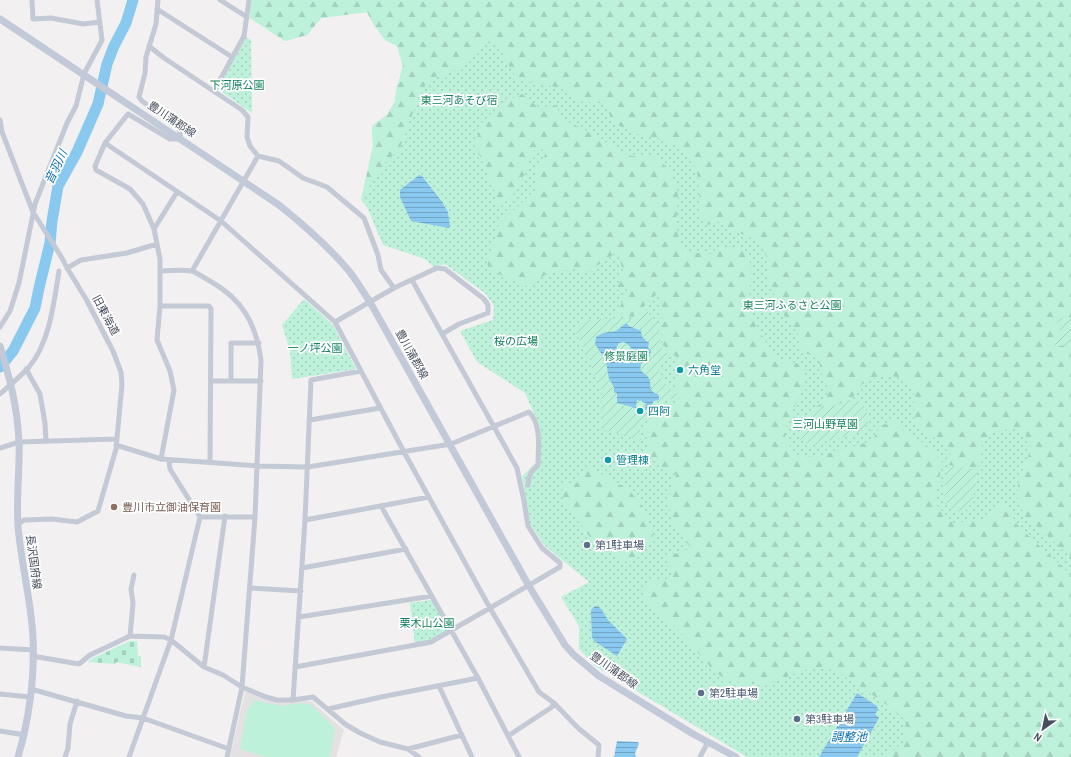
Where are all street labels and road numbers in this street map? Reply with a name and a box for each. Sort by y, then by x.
street label: 豊川蒲郡線 [145,98,199,140]
street label: 旧東海道 [89,292,123,338]
street label: 豊川蒲郡線 [393,327,431,381]
street label: 長沢国府線 [23,534,45,590]
street label: 豊川蒲郡線 [587,648,641,692]

